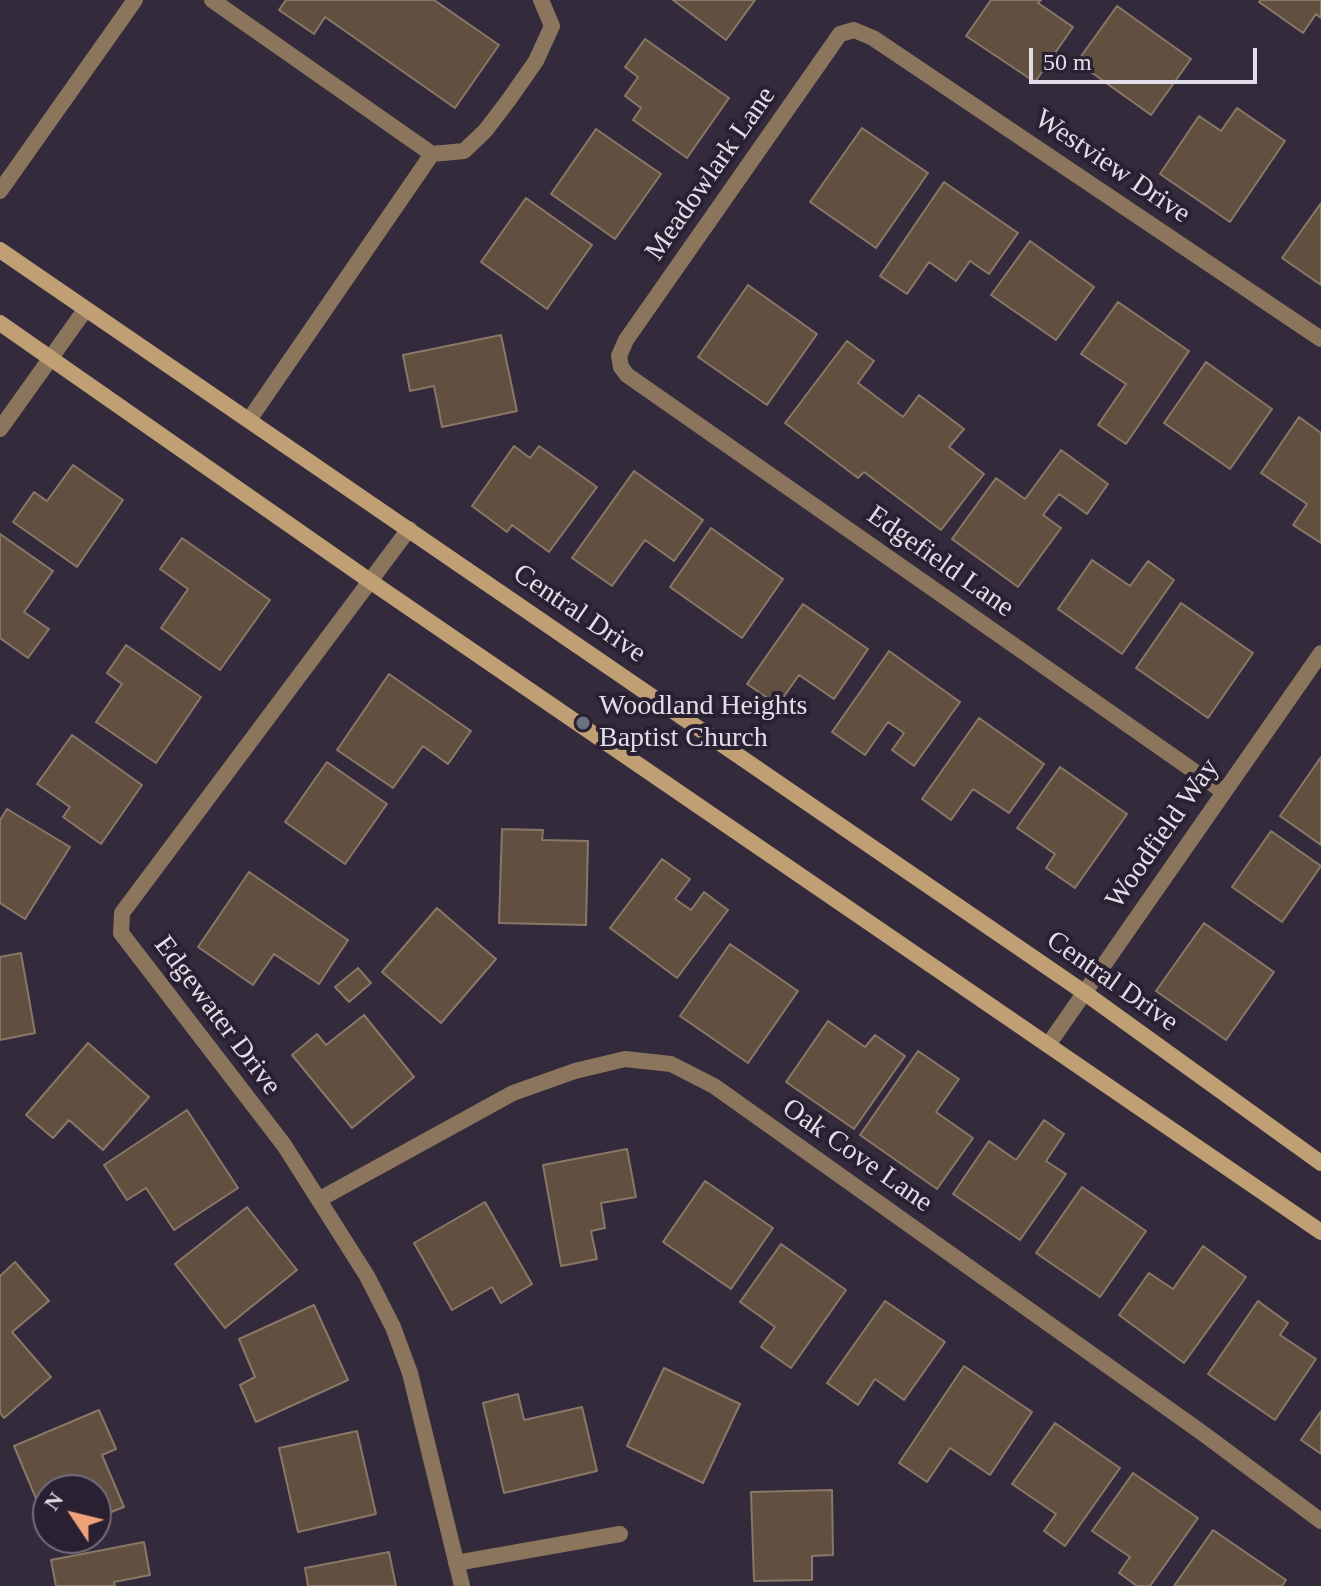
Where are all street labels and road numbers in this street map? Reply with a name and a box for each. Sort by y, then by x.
street label: Meadowlark Lane [639,81,783,267]
street label: Westview Drive [1028,103,1196,231]
street label: Edgefield Lane [860,499,1020,625]
street label: Central Drive [506,557,652,671]
street label: Woodfield Way [1099,753,1227,915]
street label: Central Drive [1040,924,1184,1040]
street label: Edgewater Drive [146,930,288,1102]
street label: Oak Cove Lane [775,1092,939,1220]

